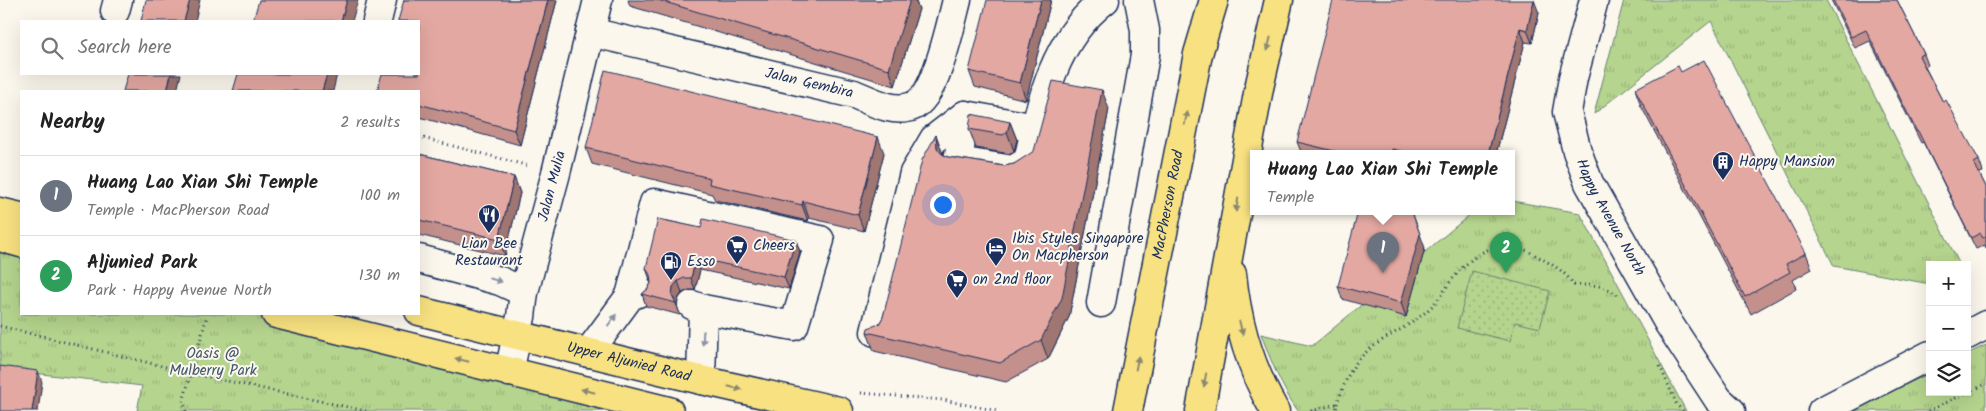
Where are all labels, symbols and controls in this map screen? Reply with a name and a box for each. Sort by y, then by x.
search box [20,20,420,75]
text: Search here [78,33,172,63]
icon: search [38,34,66,62]
one-way arrow [1265,36,1273,51]
street label: Jalan Gembira [762,61,856,105]
text: Nearby [40,106,105,139]
text: 2 results [340,110,400,135]
one-way arrow [1182,110,1190,126]
street label: Jalan Mulia [531,148,573,224]
street label: MacPherson Road [1146,148,1191,262]
popup [1250,150,1515,215]
building icon: Happy Mansion [1711,150,1735,181]
place label: Happy Mansion [1739,150,1835,174]
text: Huang Lao Xian Shi Temple [1267,155,1498,185]
street label: Happy Avenue North [1569,155,1652,281]
text: Huang Lao Xian Shi Temple [87,168,318,198]
text: 1 [54,183,58,208]
text: 100 m [360,183,400,208]
text: Temple [1267,185,1314,210]
your location [930,192,956,218]
one-way arrow [1233,197,1241,213]
text: Temple · MacPherson Road [87,198,269,223]
restaurant icon: Lian Bee Restaurant [477,203,501,234]
place label: Ibis Styles Singapore On Macpherson [1012,227,1144,268]
place label: Lian Bee Restaurant [455,232,523,273]
pin: 1 [1367,232,1399,273]
pin: 2 [1490,232,1522,273]
supermarket icon: Cheers [725,234,749,265]
place label: Cheers [753,234,795,258]
hotel icon: Ibis Styles Singapore On Macpherson [984,236,1008,267]
text: Aljunied Park [87,248,197,278]
fuel station icon: Esso [659,250,683,281]
place label: Esso [687,250,716,274]
map controls [1926,261,1971,396]
button: + [1926,261,1971,306]
text: 2 [51,263,61,288]
text: 130 m [359,263,400,288]
supermarket icon: on 2nd floor [945,268,969,299]
place label: on 2nd floor [973,268,1052,292]
one-way arrow [488,277,503,284]
text: Park · Happy Avenue North [87,278,272,303]
button: − [1926,306,1971,351]
one-way arrow [607,314,618,327]
one-way arrow [1237,321,1245,336]
one-way arrow [698,331,706,347]
street label: Upper Aljunied Road [564,336,694,389]
park label: Oasis @ Mulberry Park [169,342,258,383]
button: layers [1926,351,1971,396]
one-way arrow [454,356,469,364]
one-way arrow [1133,356,1141,371]
one-way arrow [1201,372,1209,388]
one-way arrow [727,384,742,392]
one-way arrow [580,387,595,395]

